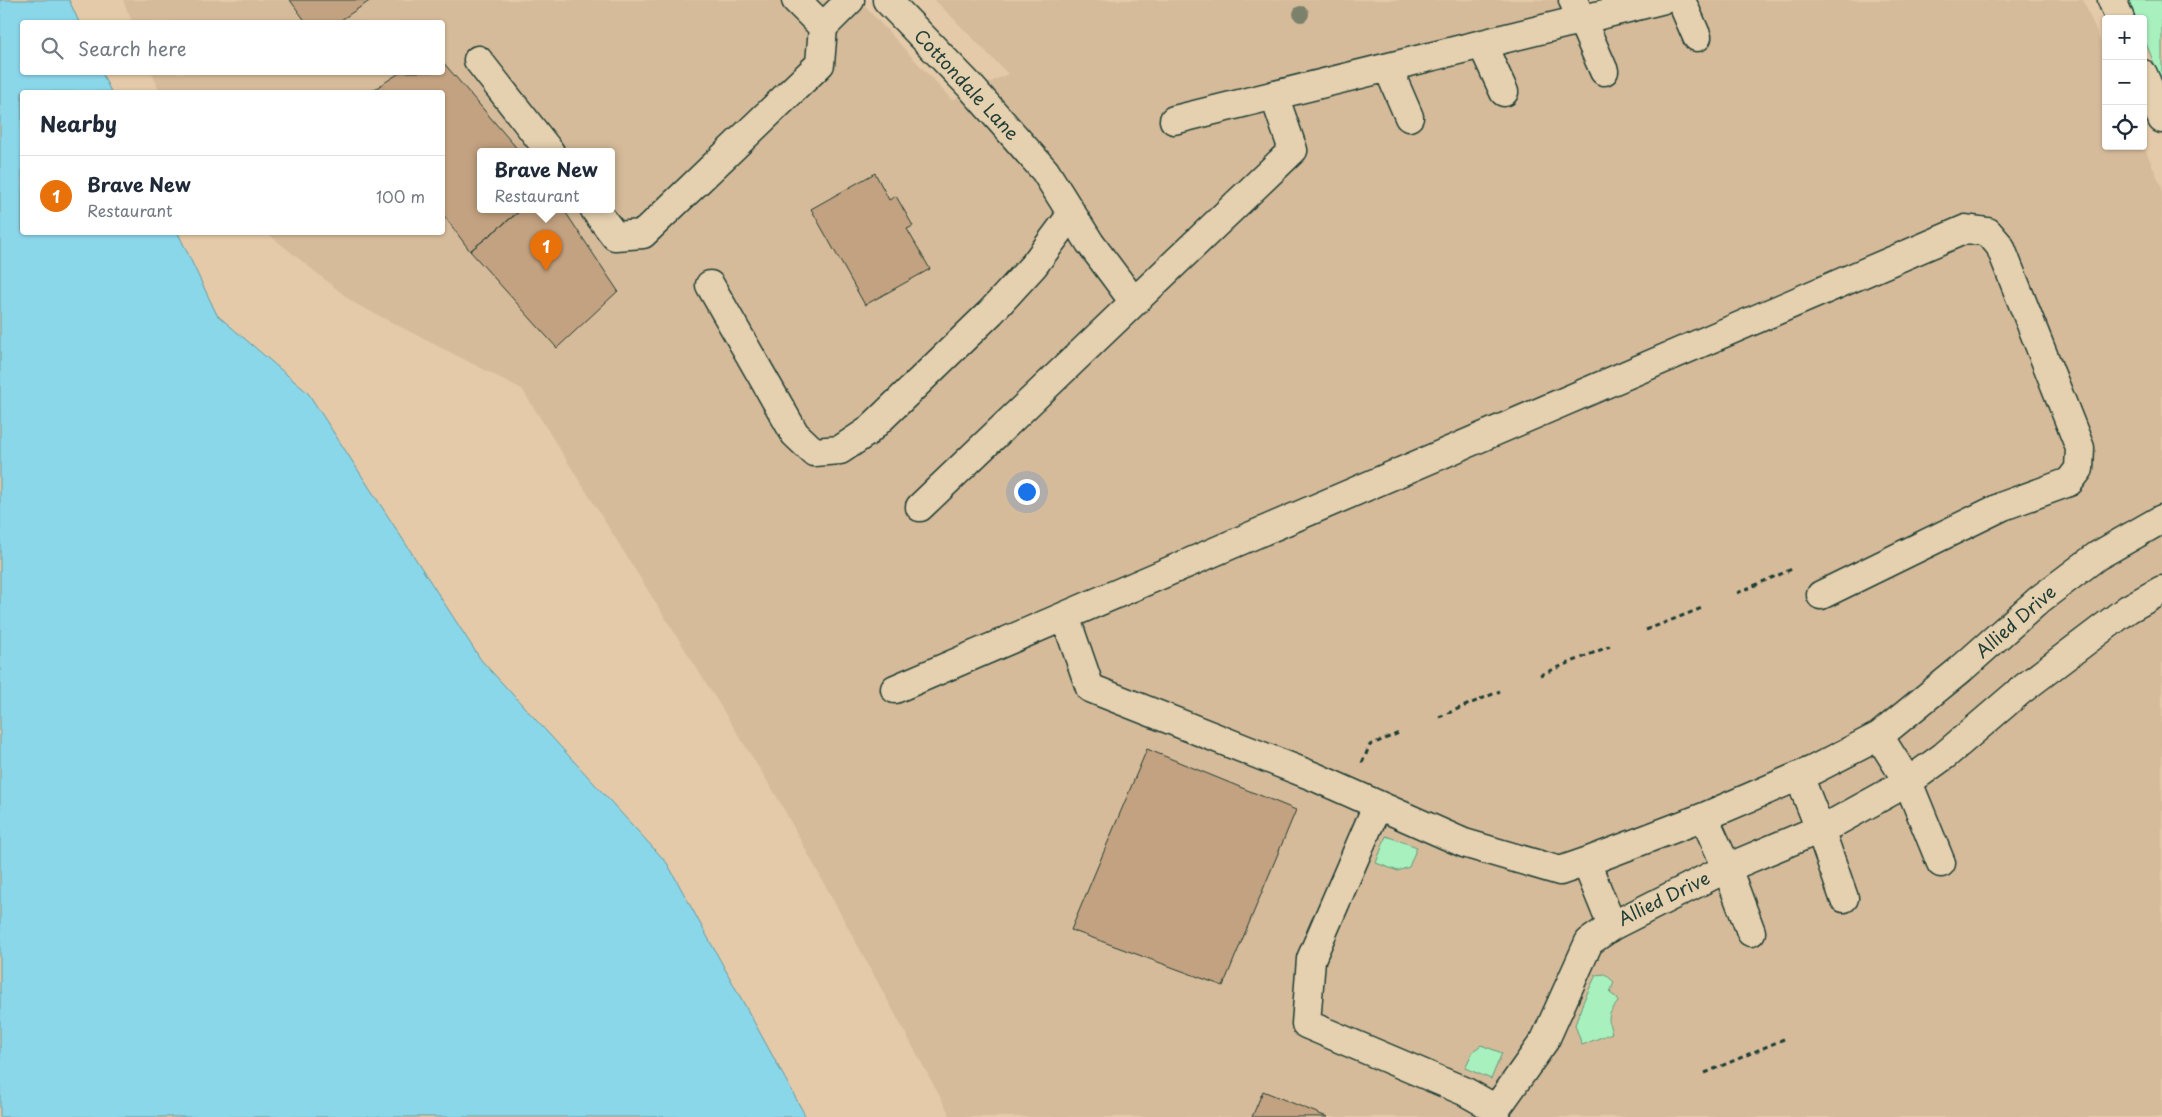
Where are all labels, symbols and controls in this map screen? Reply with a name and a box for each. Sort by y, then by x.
map controls [2102,15,2147,150]
button: + [2102,15,2147,60]
search box [20,20,445,75]
street label: Cottondale Lane [908,22,1026,146]
icon: search [38,34,66,62]
text: Search here [78,34,187,62]
button: − [2102,60,2147,105]
button: locate [2102,105,2147,150]
text: Nearby [40,107,117,139]
popup [477,148,615,213]
text: Brave New [494,155,598,183]
text: Brave New [87,170,191,198]
text: Restaurant [494,183,580,207]
text: 1 [52,184,60,208]
text: 100 m [376,184,425,208]
text: Restaurant [87,198,173,222]
pin: 1 [530,230,562,271]
your location [1014,479,1040,505]
street label: Allied Drive [1969,578,2061,664]
street label: Allied Drive [1613,864,1714,932]

